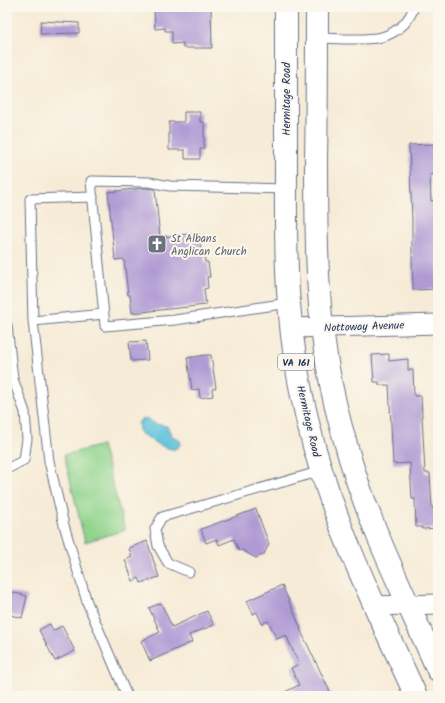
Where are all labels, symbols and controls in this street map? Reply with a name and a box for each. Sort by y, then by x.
street label: Hermitage Road [278,62,296,136]
place label: St Albans Anglican Church [171,230,247,261]
church icon: St Albans Anglican Church [146,233,168,255]
street label: Nottoway Avenue [324,317,405,337]
road number: VA 161 [278,354,314,370]
street label: Hermitage Road [291,383,325,459]

